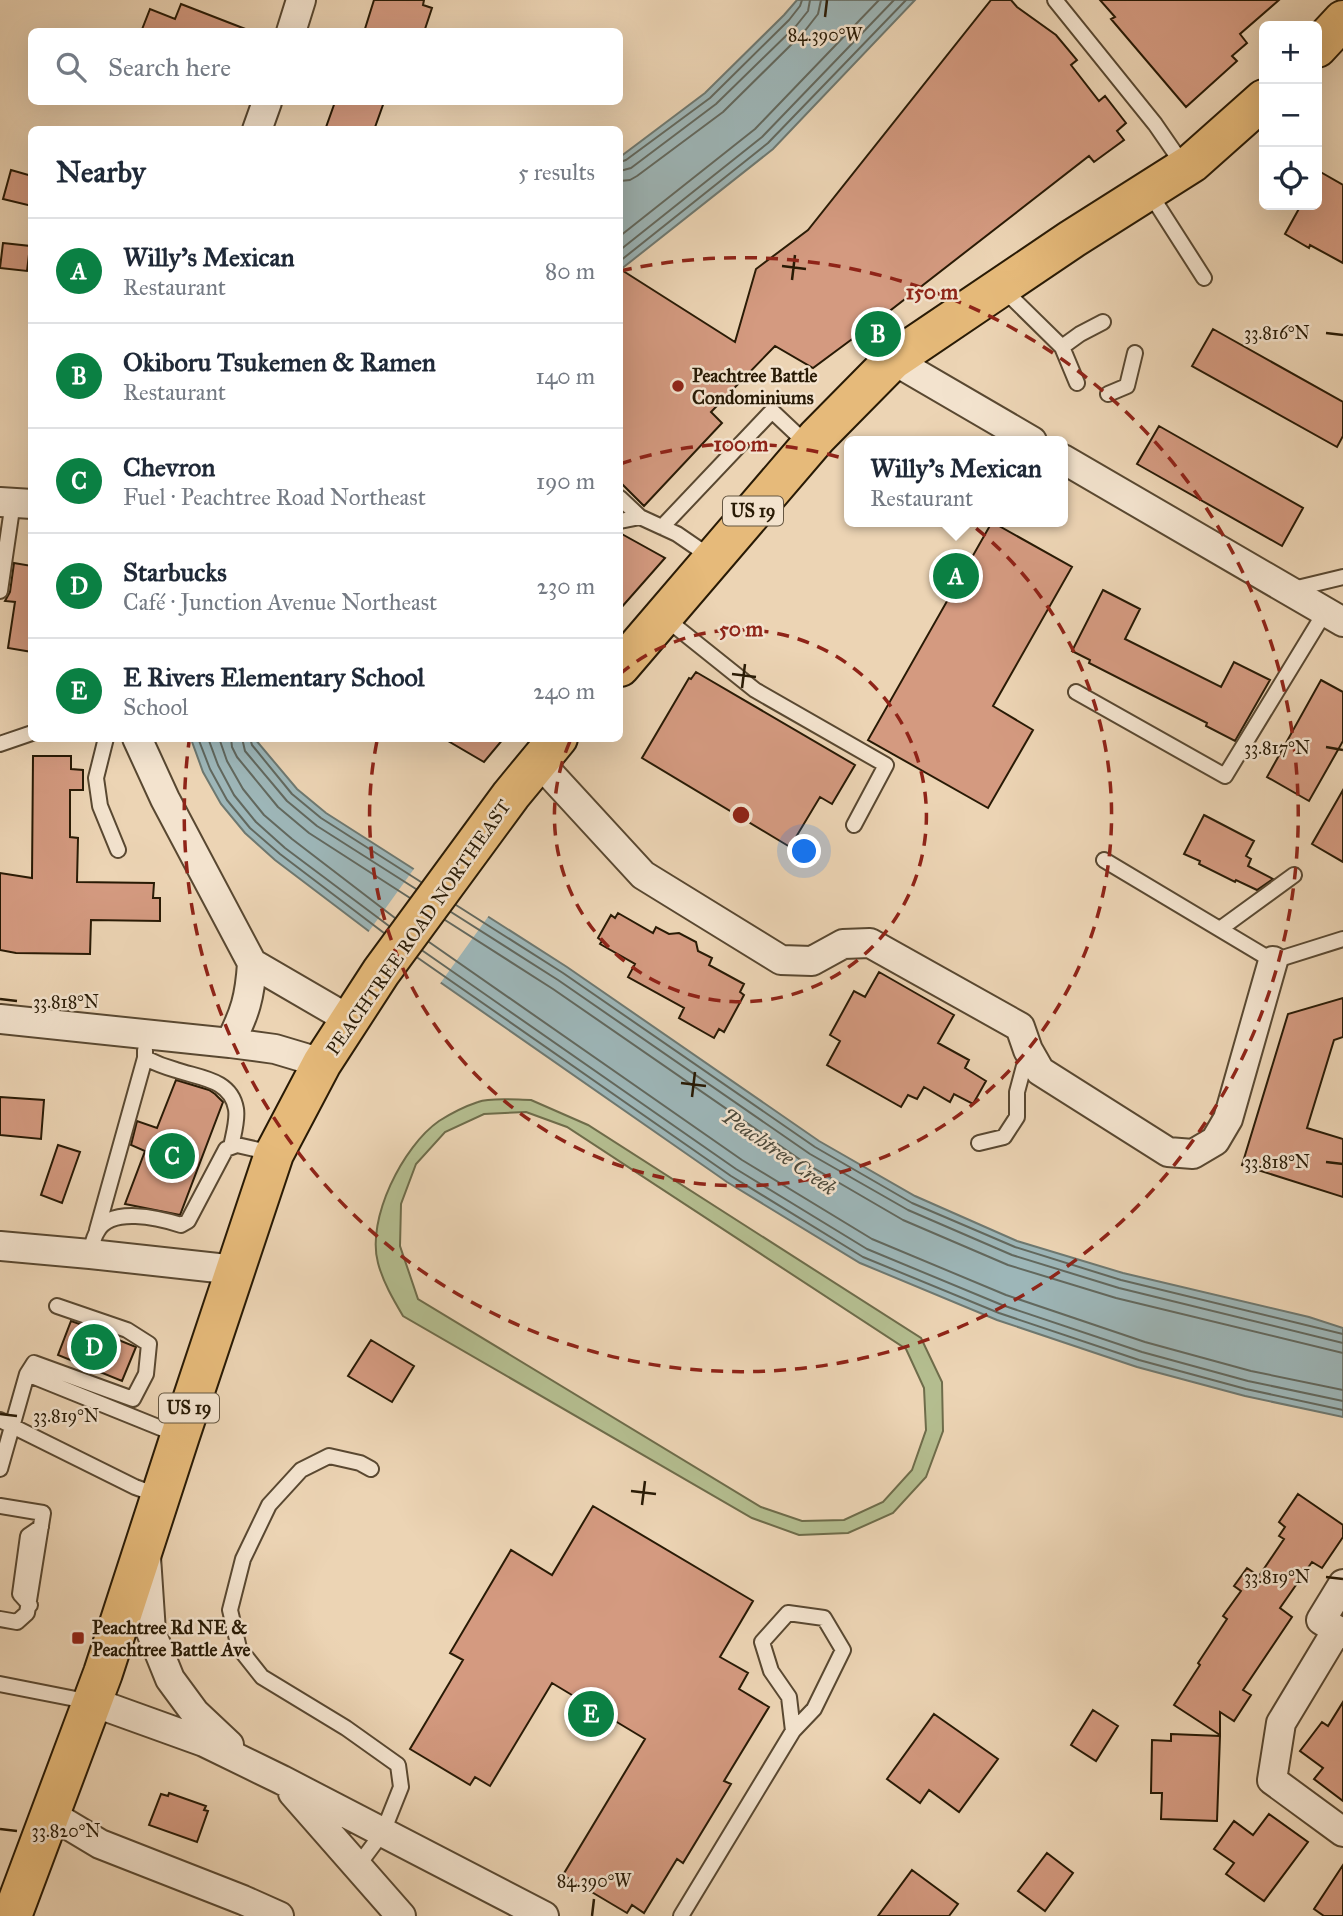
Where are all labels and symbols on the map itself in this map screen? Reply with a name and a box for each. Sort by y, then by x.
text: 84.390°W [788,24,863,46]
text: 150 m [906,279,958,305]
pin: B [855,308,901,360]
text: 33.816°N [1244,322,1310,344]
place label: Peachtree Battle Condominiums [692,364,818,409]
marker: Peachtree Battle Condominiums [670,378,686,394]
text: 100 m [714,431,769,457]
road number: US 19 [723,496,783,526]
pin: A [933,550,979,602]
text: 50 m [719,616,763,642]
text: 33.817°N [1244,737,1310,759]
street label: PEACHTREE ROAD NORTHEAST [321,795,516,1059]
centre of rings [729,803,753,827]
your location [787,834,821,868]
text: 33.818°N [33,991,99,1013]
water label: Peachtree Creek [716,1103,842,1202]
pin: C [149,1130,195,1182]
text: 33.818°N [1244,1151,1310,1173]
pin: D [71,1321,117,1373]
road number: US 19 [159,1394,219,1422]
text: 33.819°N [33,1405,99,1427]
text: 33.819°N [1244,1566,1310,1588]
place label: Peachtree Rd NE & Peachtree Battle Ave [92,1616,251,1661]
marker: Peachtree Rd NE & Peachtree Battle Ave [70,1630,86,1646]
pin: E [568,1688,614,1740]
text: 33.820°N [32,1820,100,1842]
text: 84.390°W [557,1870,632,1892]

